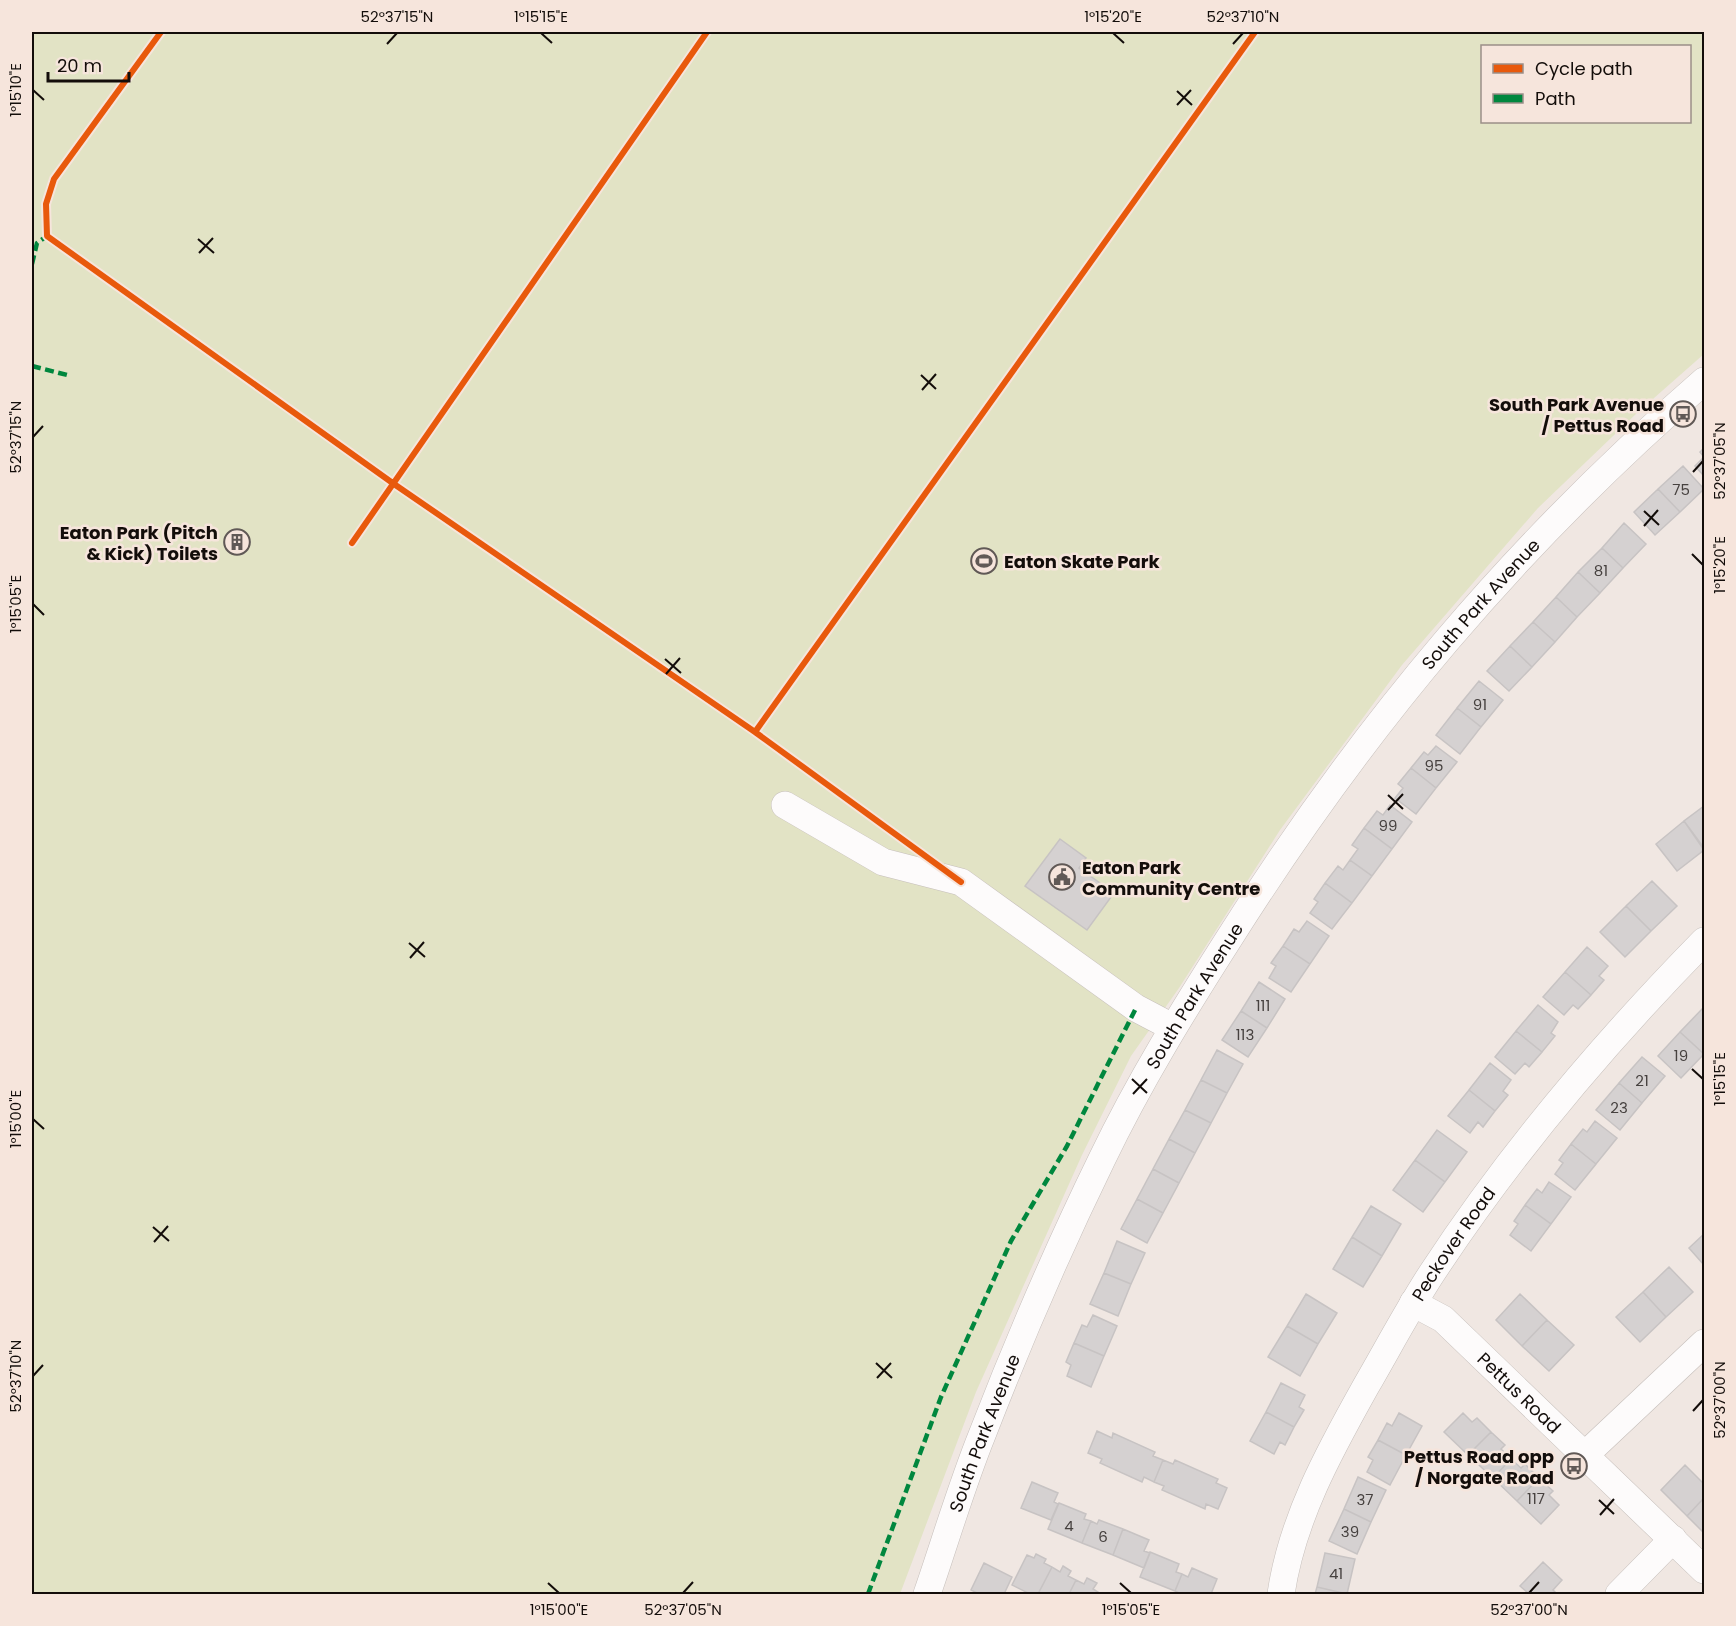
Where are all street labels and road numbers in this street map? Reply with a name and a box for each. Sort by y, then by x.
street label: South Park Avenue [1415,533,1545,675]
street label: South Park Avenue [1140,917,1249,1073]
street label: Peckover Road [1405,1181,1501,1305]
street label: Pettus Road [1472,1346,1567,1439]
street label: South Park Avenue [943,1350,1026,1515]

